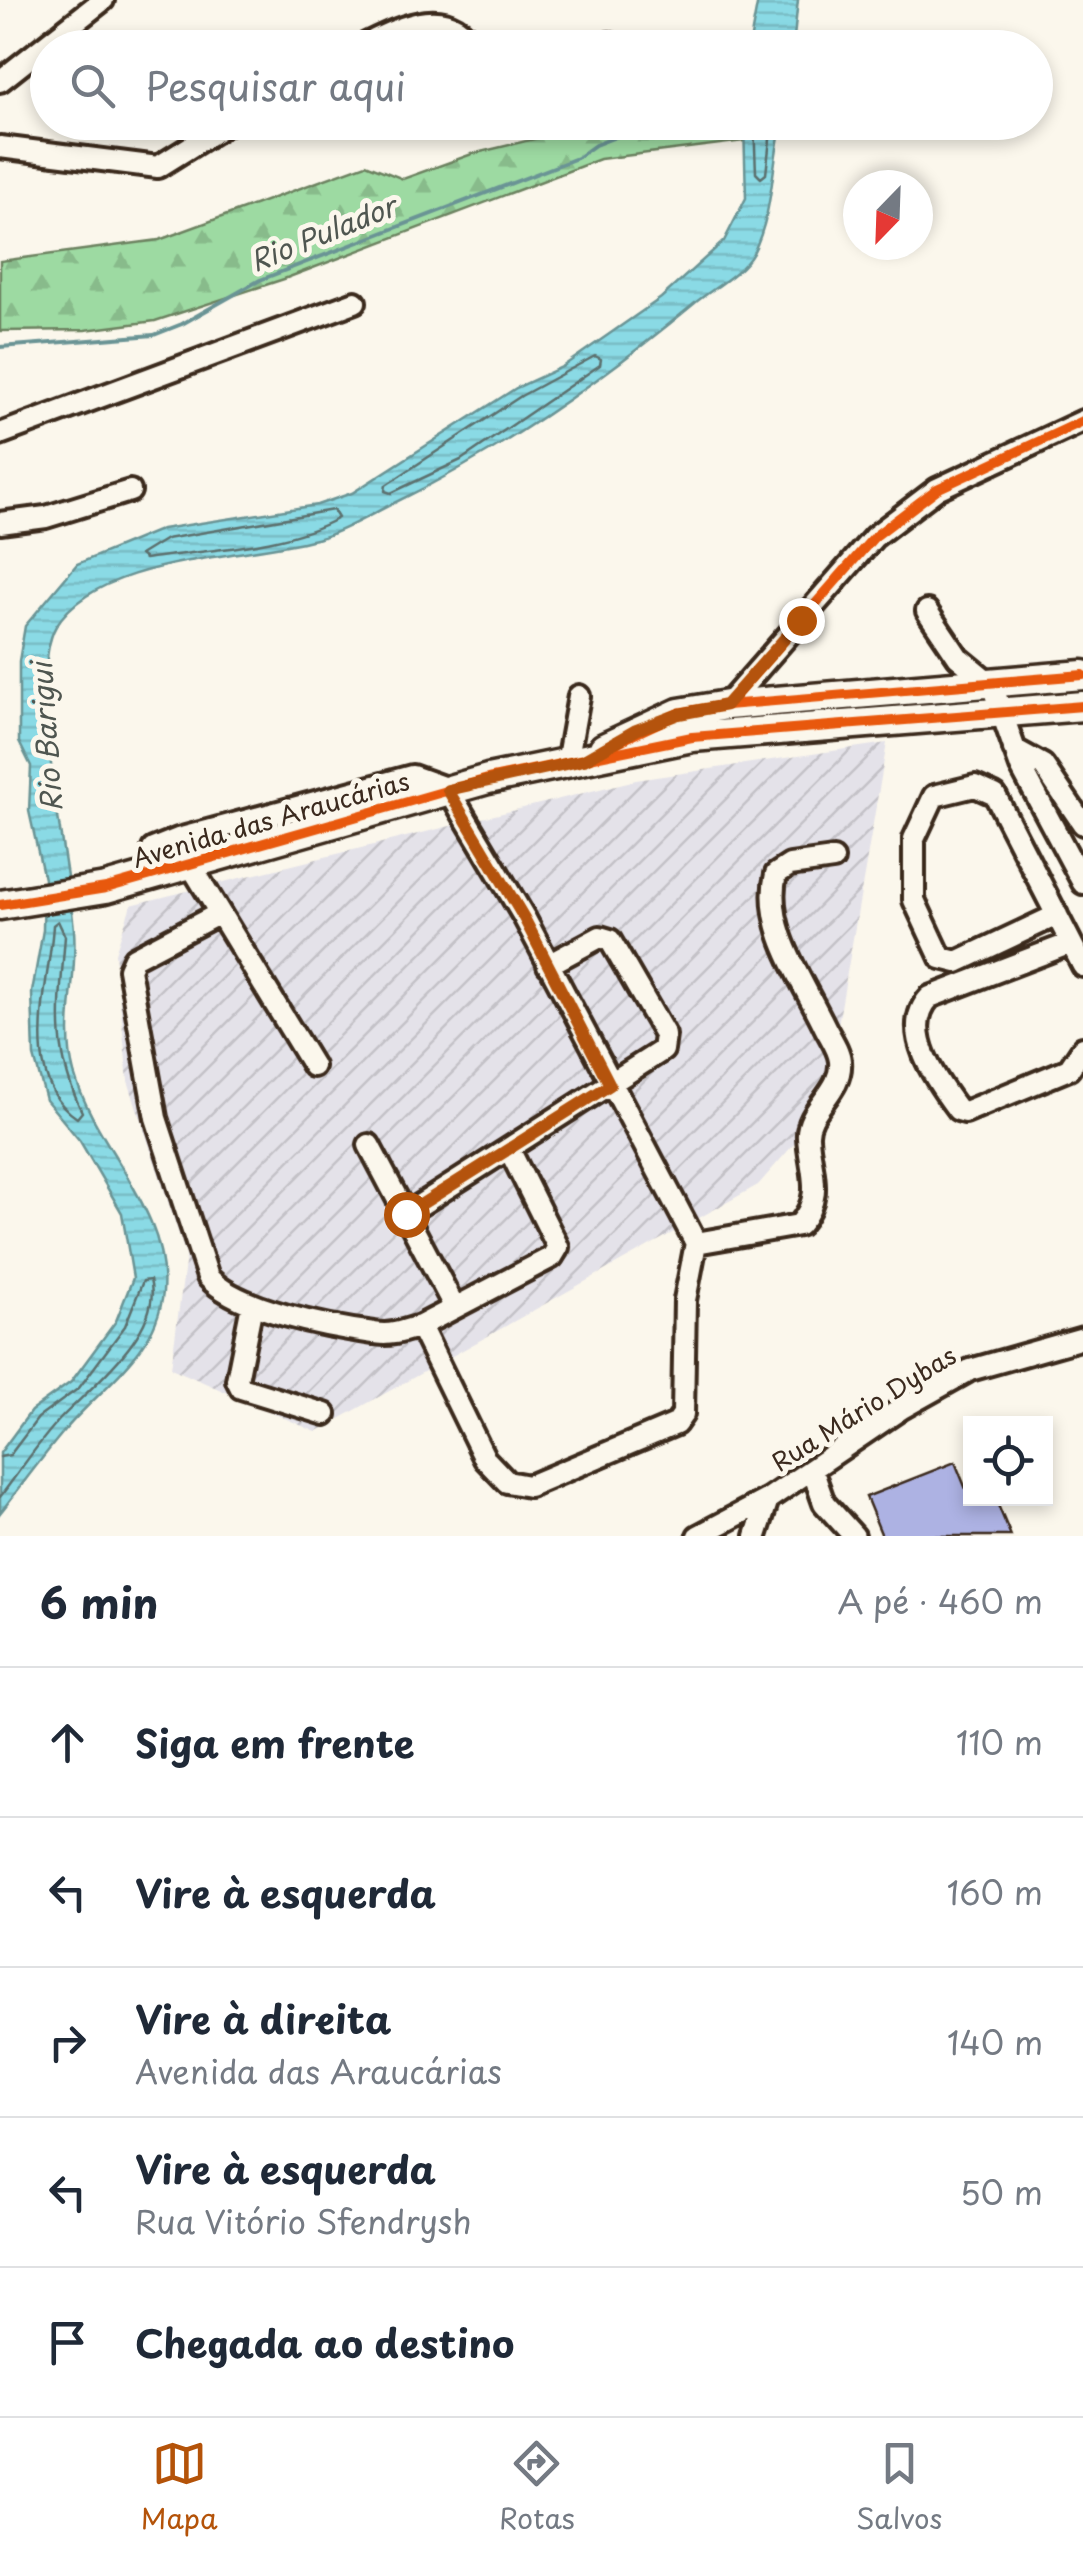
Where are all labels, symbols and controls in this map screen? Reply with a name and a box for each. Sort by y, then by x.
search box [30,30,1053,140]
text: Pesquisar aqui [145,57,406,114]
icon: search [65,58,120,113]
north arrow [843,170,933,260]
water label: Rio Pulador [243,182,406,281]
route end [779,598,825,644]
water label: Rio Barigui [19,657,72,813]
street label: Avenida das Araucárias [128,761,414,877]
route start [384,1192,430,1238]
street label: Rua Mário Dybas [764,1336,963,1480]
map controls [963,1416,1053,1506]
button: locate [963,1416,1053,1506]
text: 6 min [40,1570,159,1633]
text: A pé · 460 m [838,1577,1043,1625]
text: Siga em frente [135,1714,415,1771]
icon: ahead [40,1715,95,1770]
text: 110 m [956,1718,1043,1766]
text: Vire à esquerda [135,1864,436,1921]
icon: left [40,1865,95,1920]
text: 160 m [947,1868,1043,1916]
text: Vire à direita [135,1990,391,2047]
icon: right [40,2015,95,2070]
text: 140 m [947,2018,1043,2066]
text: Avenida das Araucárias [135,2047,502,2095]
text: Vire à esquerda [135,2140,436,2197]
icon: left [40,2165,95,2220]
text: 50 m [960,2168,1043,2216]
text: Rua Vitório Sfendrysh [135,2197,472,2245]
text: Chegada ao destino [135,2314,514,2371]
icon: arrive [40,2315,95,2370]
tab: Mapa [141,2436,218,2539]
tab: Rotas [499,2436,575,2539]
tab: Salvos [856,2436,942,2539]

